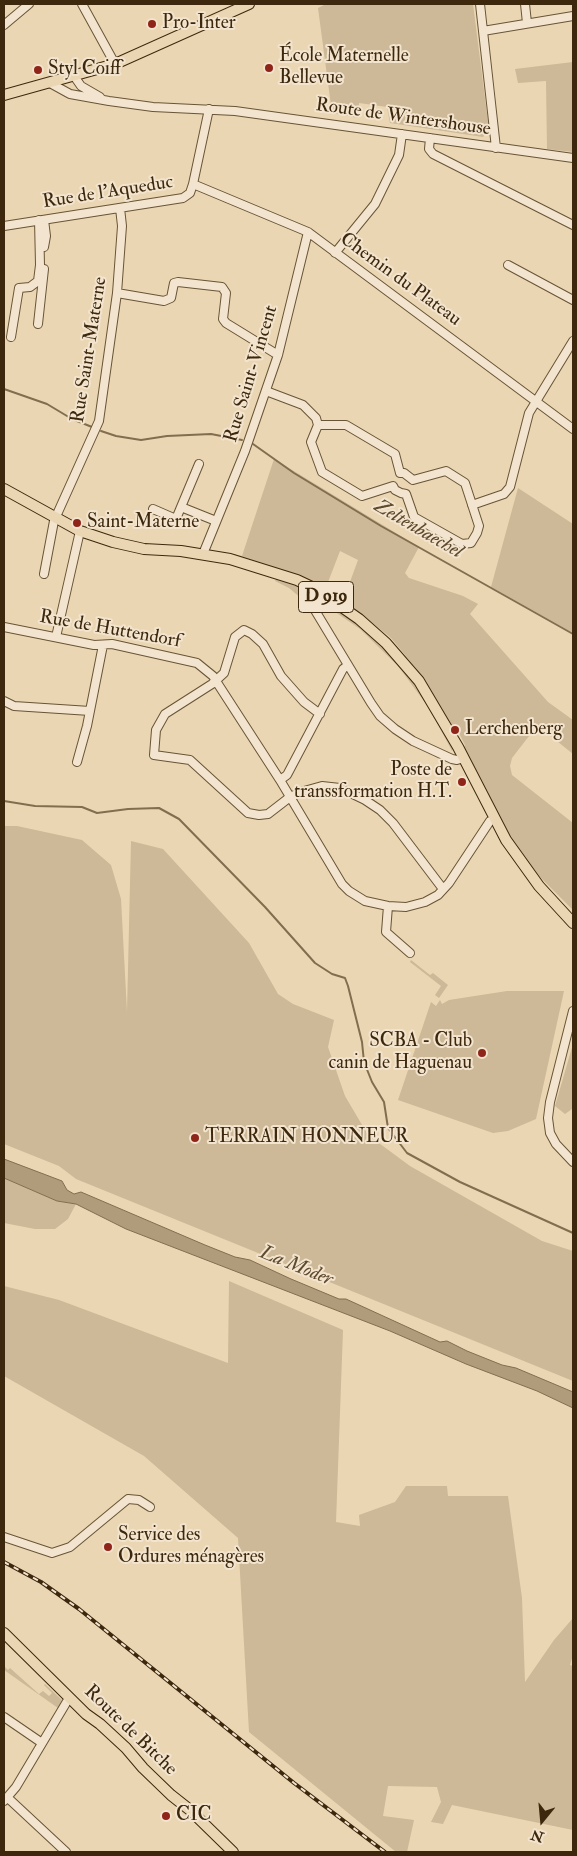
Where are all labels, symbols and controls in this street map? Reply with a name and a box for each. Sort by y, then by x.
place label: Pro-Inter [162,13,236,35]
marker: Pro-Inter [146,18,158,30]
place label: École Maternelle Bellevue [279,46,409,90]
place label: Styl Coiff [48,59,121,81]
marker: École Maternelle Bellevue [263,62,275,74]
marker: Styl Coiff [32,64,44,76]
street label: Route de Wintershouse [314,94,492,142]
street label: Rue de l'Aqueduc [41,171,175,215]
street label: Chemin du Plateau [335,228,465,332]
street label: Rue Saint-Materne [67,275,113,425]
street label: Rue Saint-Vincent [220,303,284,445]
water label: Zeltenbaechel [370,495,466,565]
place label: Saint-Materne [87,512,199,534]
marker: Saint-Materne [71,517,83,529]
road number: D 919 [298,582,354,612]
street label: Rue de Huttendorf [37,606,183,654]
place label: Lerchenberg [465,719,563,741]
marker: Lerchenberg [449,724,461,736]
place label: Poste de transsformation H.T. [294,760,452,804]
marker: Poste de transsformation H.T. [456,776,468,788]
place label: SCBA - Club canin de Haguenau [328,1031,472,1075]
marker: SCBA - Club canin de Haguenau [476,1047,488,1059]
place label: TERRAIN HONNEUR [205,1127,409,1149]
marker: TERRAIN HONNEUR [189,1132,201,1144]
water label: La Moder [256,1241,336,1293]
place label: Service des Ordures ménagères [118,1525,264,1569]
marker: Service des Ordures ménagères [102,1541,114,1553]
street label: Route de Bitche [79,1681,181,1781]
north arrow [517,1796,567,1846]
place label: CIC [176,1805,211,1827]
marker: CIC [160,1810,172,1822]
text: N [529,1826,546,1846]

